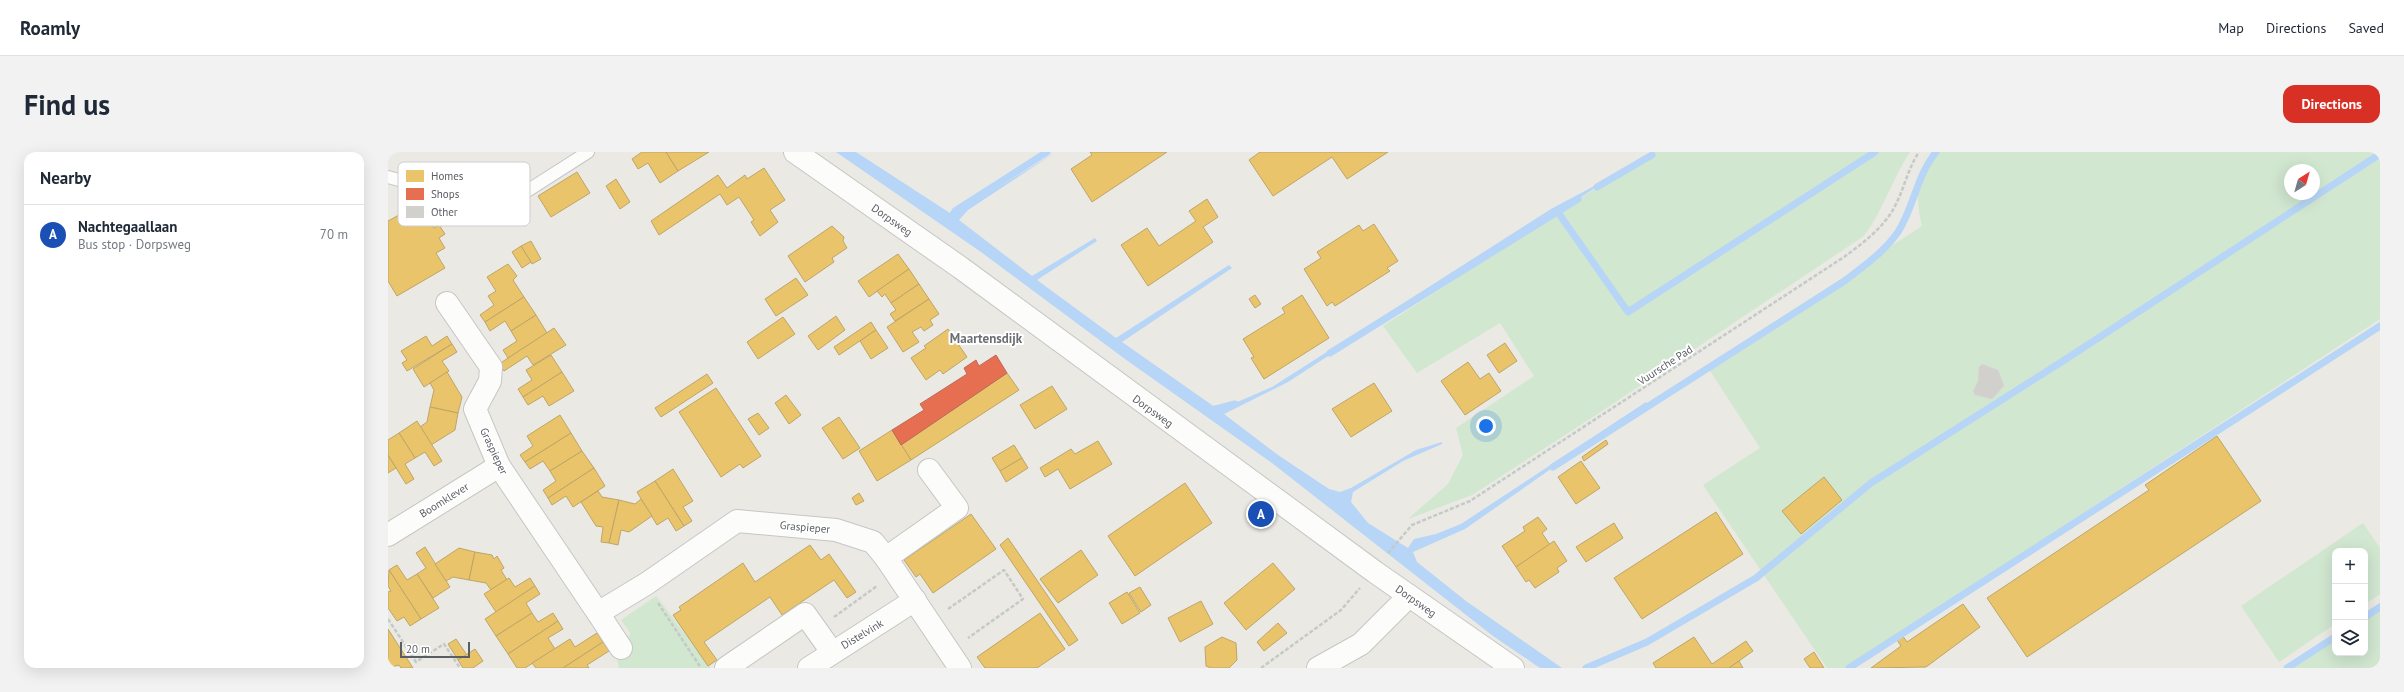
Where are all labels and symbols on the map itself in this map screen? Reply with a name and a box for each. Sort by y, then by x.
legend [398,162,530,226]
north arrow [2284,164,2320,200]
text: Homes [431,169,464,183]
text: Shops [431,187,460,201]
street label: Dorpsweg [869,201,915,239]
text: Other [431,205,458,219]
district label: Maartensdijk [950,330,1023,347]
street label: Vuursche Pad [1634,342,1695,388]
street label: Dorpsweg [1130,392,1176,430]
your location [1476,416,1496,436]
street label: Graspieper [477,425,511,477]
street label: Boomklever [417,479,471,521]
pin: A [1248,499,1274,529]
street label: Graspieper [779,518,831,536]
street label: Dorpsweg [1393,582,1439,620]
street label: Distelvink [838,616,886,652]
scale bar [400,640,470,659]

